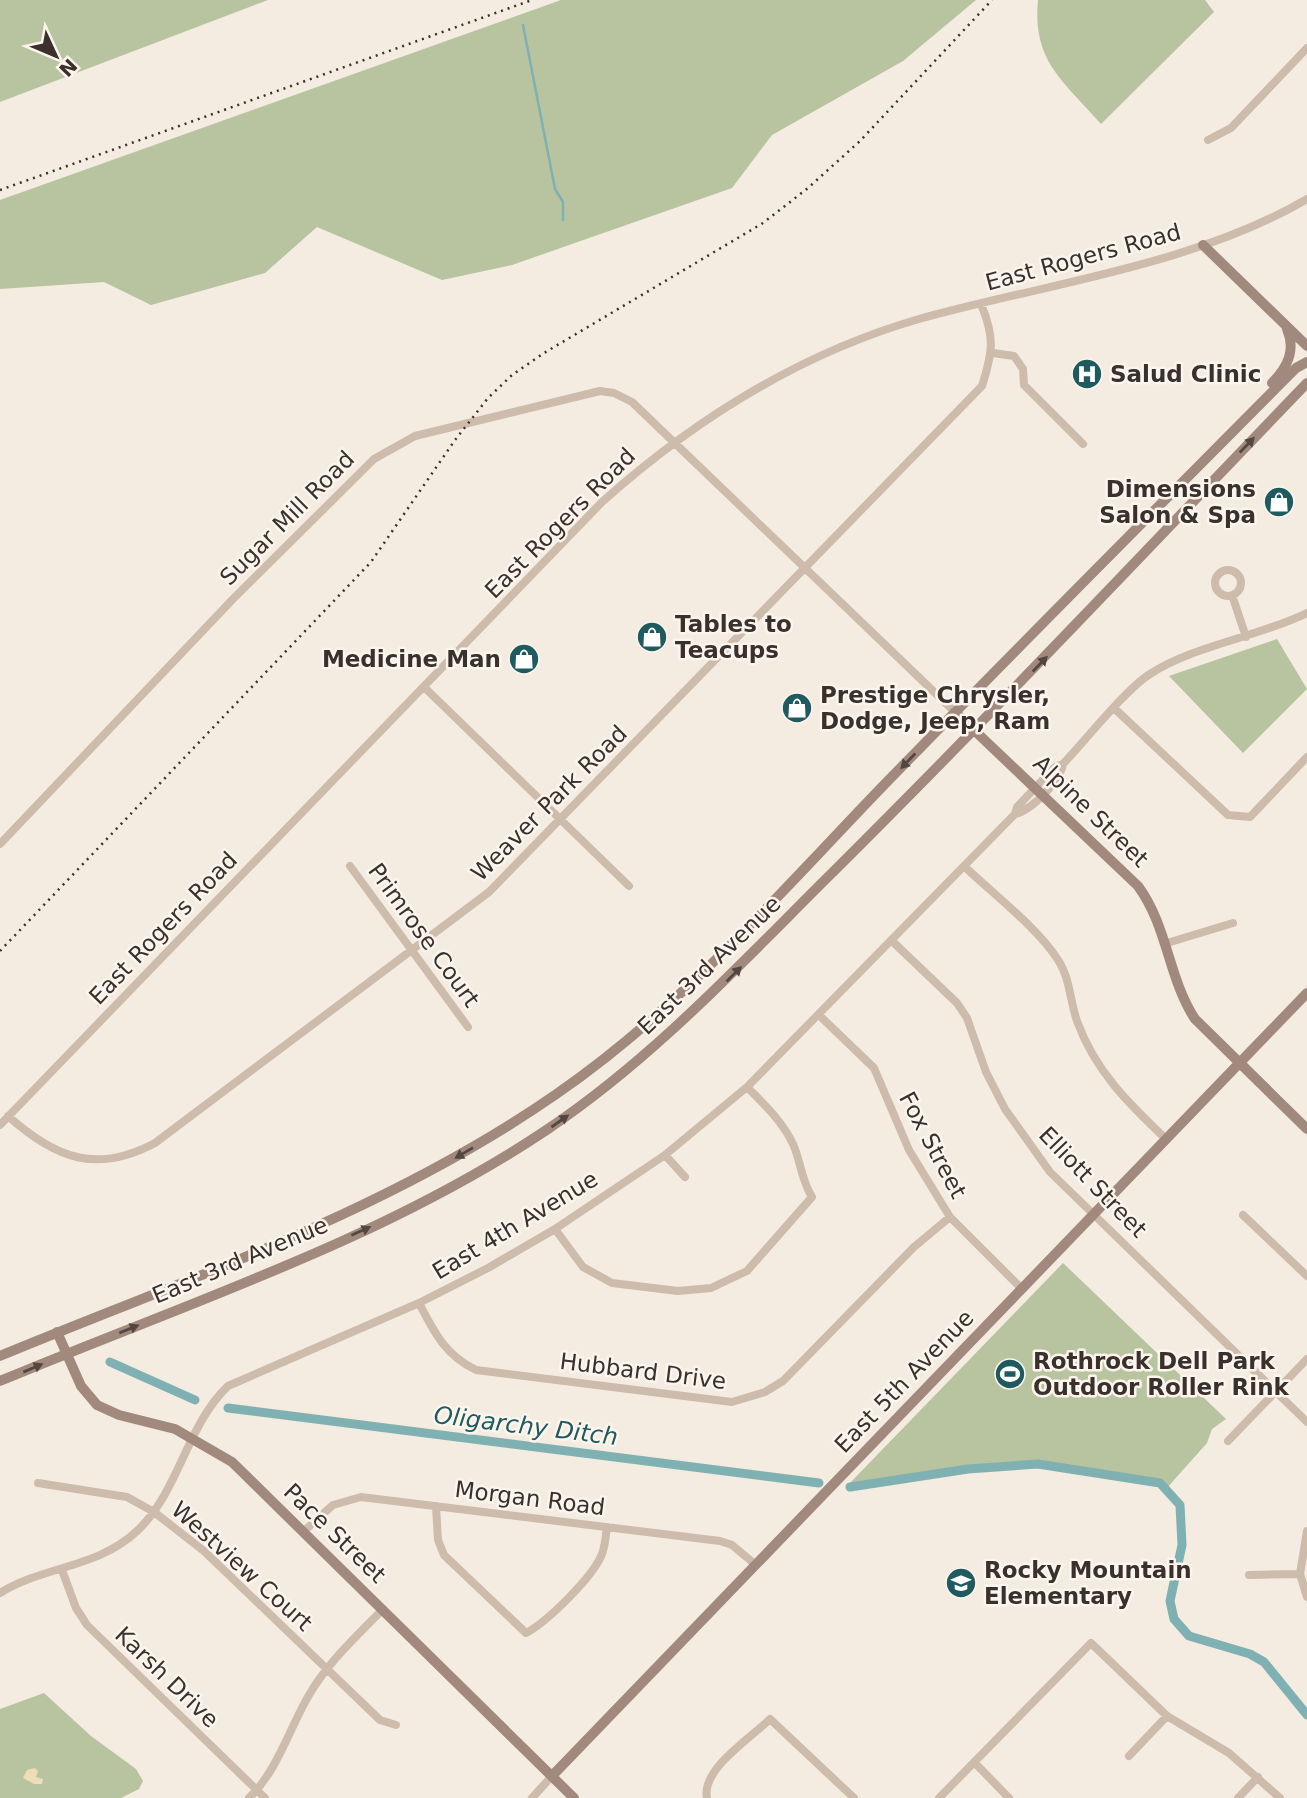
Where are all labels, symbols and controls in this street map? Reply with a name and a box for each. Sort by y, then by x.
north arrow [21,21,91,91]
text: N [55,54,82,81]
street label: East Rogers Road [982,218,1184,296]
hospital icon: Salud Clinic [1070,357,1104,391]
place label: Salud Clinic [1110,361,1261,387]
one-way arrow [1239,437,1255,454]
street label: East Rogers Road [480,443,640,603]
street label: Sugar Mill Road [215,446,359,590]
place label: Dimensions Salon & Spa [1099,476,1256,528]
shop icon: Dimensions Salon & Spa [1262,485,1296,519]
place label: Tables to Teacups [675,611,792,663]
shop icon: Tables to Teacups [635,620,669,654]
shop icon: Medicine Man [507,642,541,676]
place label: Medicine Man [322,646,501,672]
one-way arrow [1031,655,1048,672]
place label: Prestige Chrysler, Dodge, Jeep, Ram [820,682,1050,734]
shop icon: Prestige Chrysler, Dodge, Jeep, Ram [780,691,814,725]
street label: Weaver Park Road [466,720,632,886]
street label: Alpine Street [1028,750,1154,872]
one-way arrow [900,752,916,769]
street label: East Rogers Road [84,847,242,1009]
street label: Primrose Court [363,858,485,1012]
street label: East 3rd Avenue [632,890,786,1040]
one-way arrow [725,966,742,983]
street label: Fox Street [894,1087,972,1203]
one-way arrow [551,1114,569,1128]
street label: Elliott Street [1034,1122,1152,1242]
one-way arrow [454,1147,474,1159]
street label: East 4th Avenue [428,1165,602,1285]
street label: East 3rd Avenue [148,1211,332,1309]
one-way arrow [351,1225,371,1237]
street label: East 5th Avenue [829,1304,979,1458]
one-way arrow [119,1324,140,1335]
street label: Hubbard Drive [558,1348,728,1394]
place label: Rothrock Dell Park Outdoor Roller Rink [1033,1348,1290,1400]
sports icon: Rothrock Dell Park Outdoor Roller Rink [993,1357,1027,1391]
one-way arrow [22,1362,43,1373]
water label: Oligarchy Ditch [432,1401,620,1451]
street label: Morgan Road [453,1476,607,1520]
street label: Pace Street [279,1478,391,1588]
street label: Westview Court [166,1496,318,1636]
place label: Rocky Mountain Elementary [984,1557,1192,1609]
school or university icon: Rocky Mountain Elementary [944,1566,978,1600]
street label: Karsh Drive [110,1621,224,1733]

